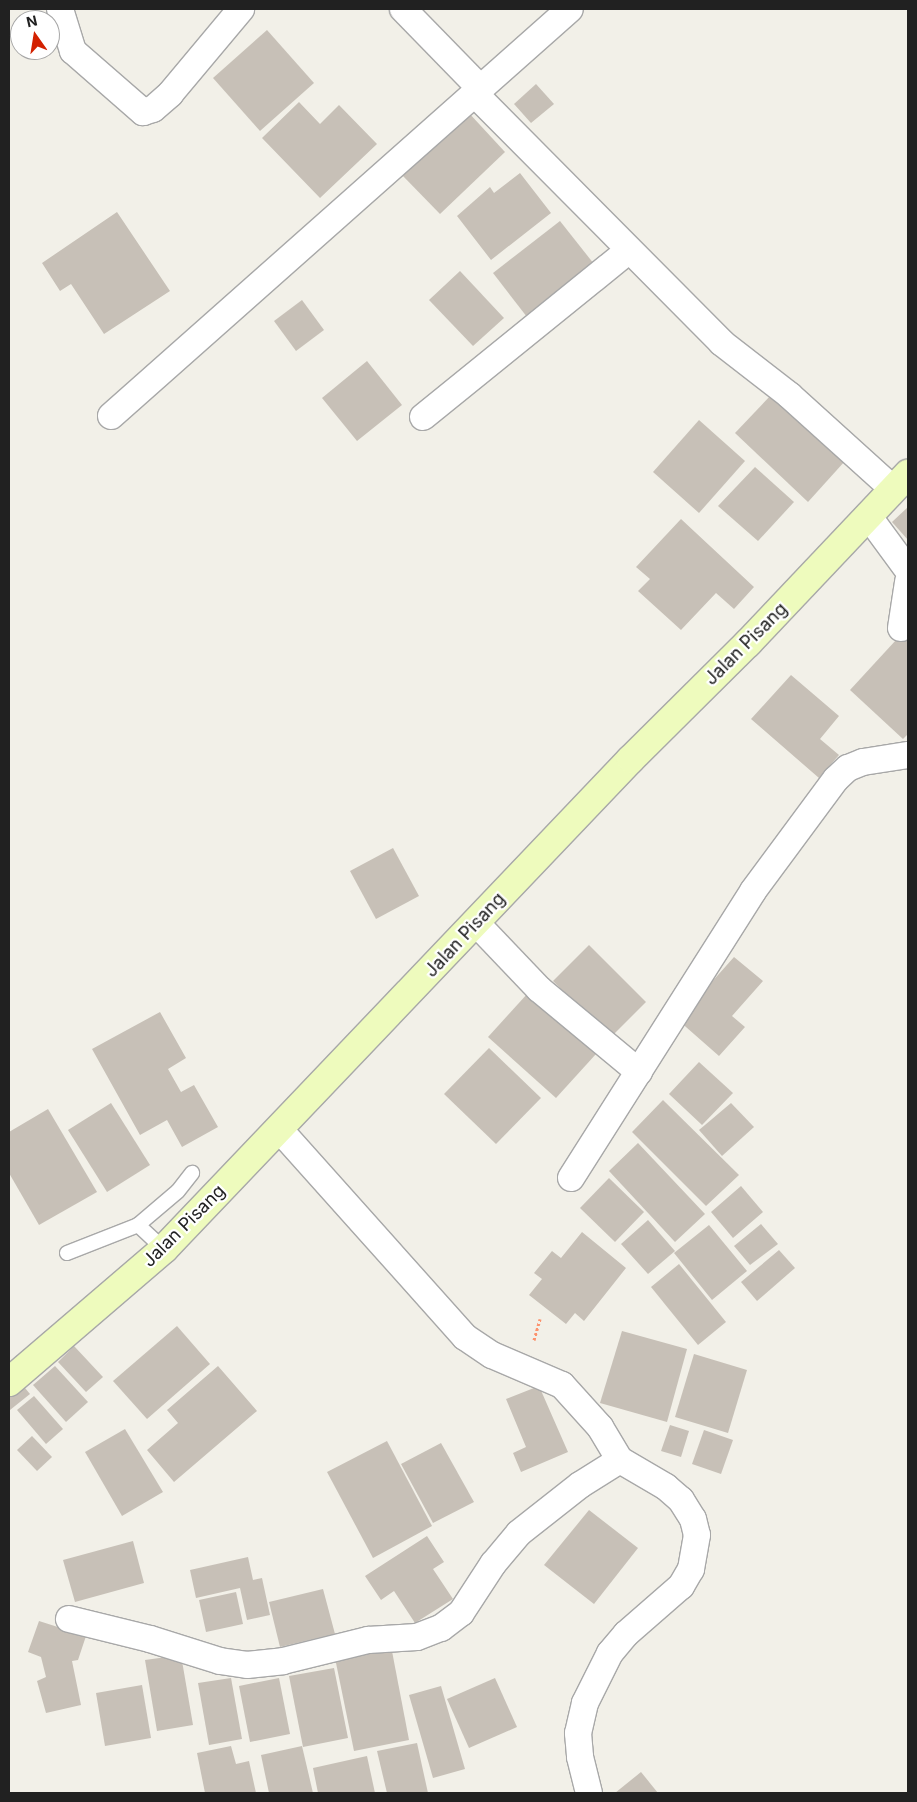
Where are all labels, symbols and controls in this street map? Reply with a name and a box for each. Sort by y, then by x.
north arrow [10,10,60,60]
text: N [25,11,39,30]
street label: Jalan Pisang [700,598,792,690]
street label: Jalan Pisang [420,888,510,982]
street label: Jalan Pisang [138,1180,230,1272]

